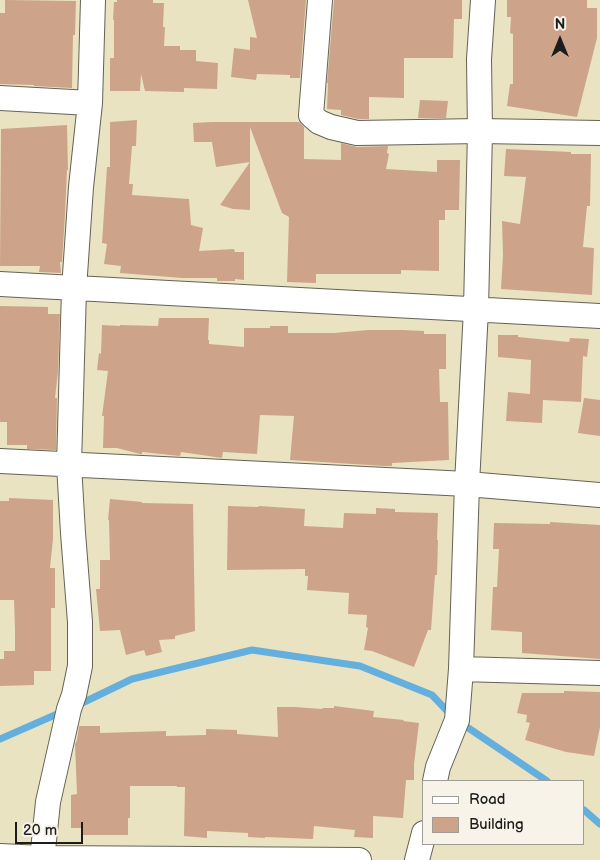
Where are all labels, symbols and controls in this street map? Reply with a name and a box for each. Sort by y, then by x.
north arrow [535,15,585,65]
text: N [555,16,565,33]
legend [422,780,585,845]
text: Road [469,790,505,809]
scale bar [18,812,85,844]
text: Building [469,815,524,834]
text: 20 m [23,821,57,840]

